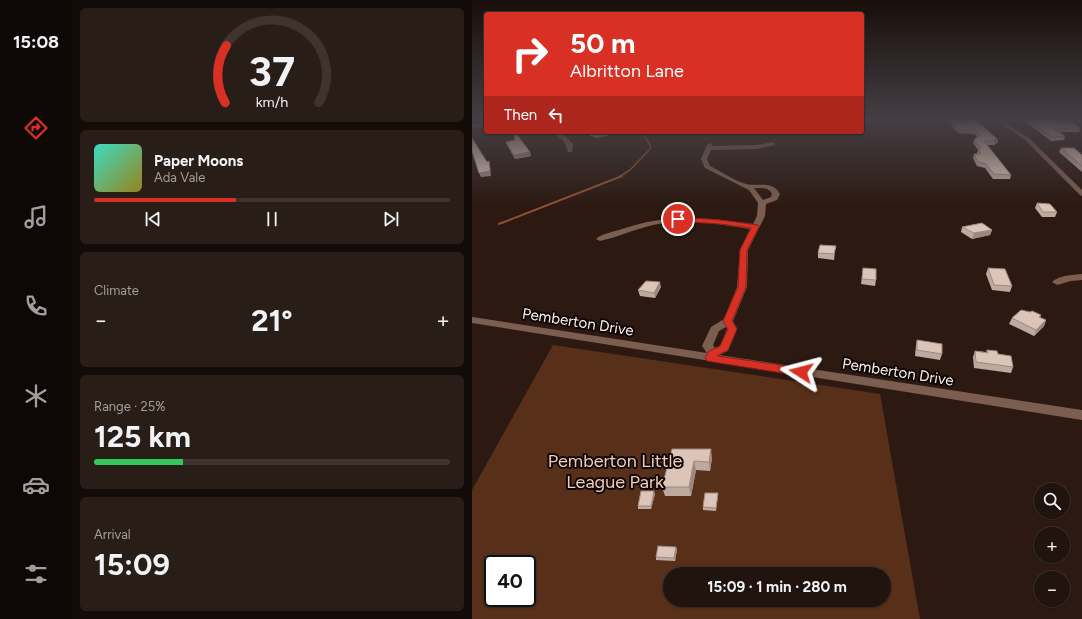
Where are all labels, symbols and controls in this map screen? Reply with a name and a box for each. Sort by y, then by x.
text: 50 m [570,26,636,60]
icon: right [504,28,556,80]
text: 15:08 [13,31,59,53]
text: 37 [249,46,295,96]
text: Albritton Lane [570,60,684,82]
text: km/h [256,93,288,111]
icon: left [545,104,567,126]
text: Then [504,106,537,124]
icon: directions [22,114,50,142]
text: Paper Moons [154,152,243,170]
text: Ada Vale [154,170,205,185]
pin [661,202,695,236]
icon: music [22,203,50,231]
icon: previous [142,208,164,230]
icon: pause [261,208,283,230]
icon: next [380,208,402,230]
icon: arrive [667,208,689,230]
text: Climate [94,283,139,298]
icon: phone [22,292,50,320]
text: 21° [251,302,293,339]
street label: Pemberton Drive [521,304,635,340]
text: − [94,307,108,334]
text: + [436,307,450,334]
position arrow [780,351,822,393]
street label: Pemberton Drive [841,354,955,390]
icon: climate [22,382,50,410]
text: Range · 25% [94,399,165,414]
text: 125 km [94,418,191,455]
park label: Pemberton Little League Park [548,450,682,493]
icon: car [22,471,50,499]
map controls [1034,483,1070,607]
button: search [1034,483,1070,519]
text: Arrival [94,527,131,542]
button: + [1034,527,1070,563]
text: 15:09 [94,546,170,583]
speed limit sign: 40 [484,555,536,607]
icon: filters [22,560,50,588]
button: − [1034,571,1070,607]
text: 15:09 · 1 min · 280 m [707,578,847,596]

